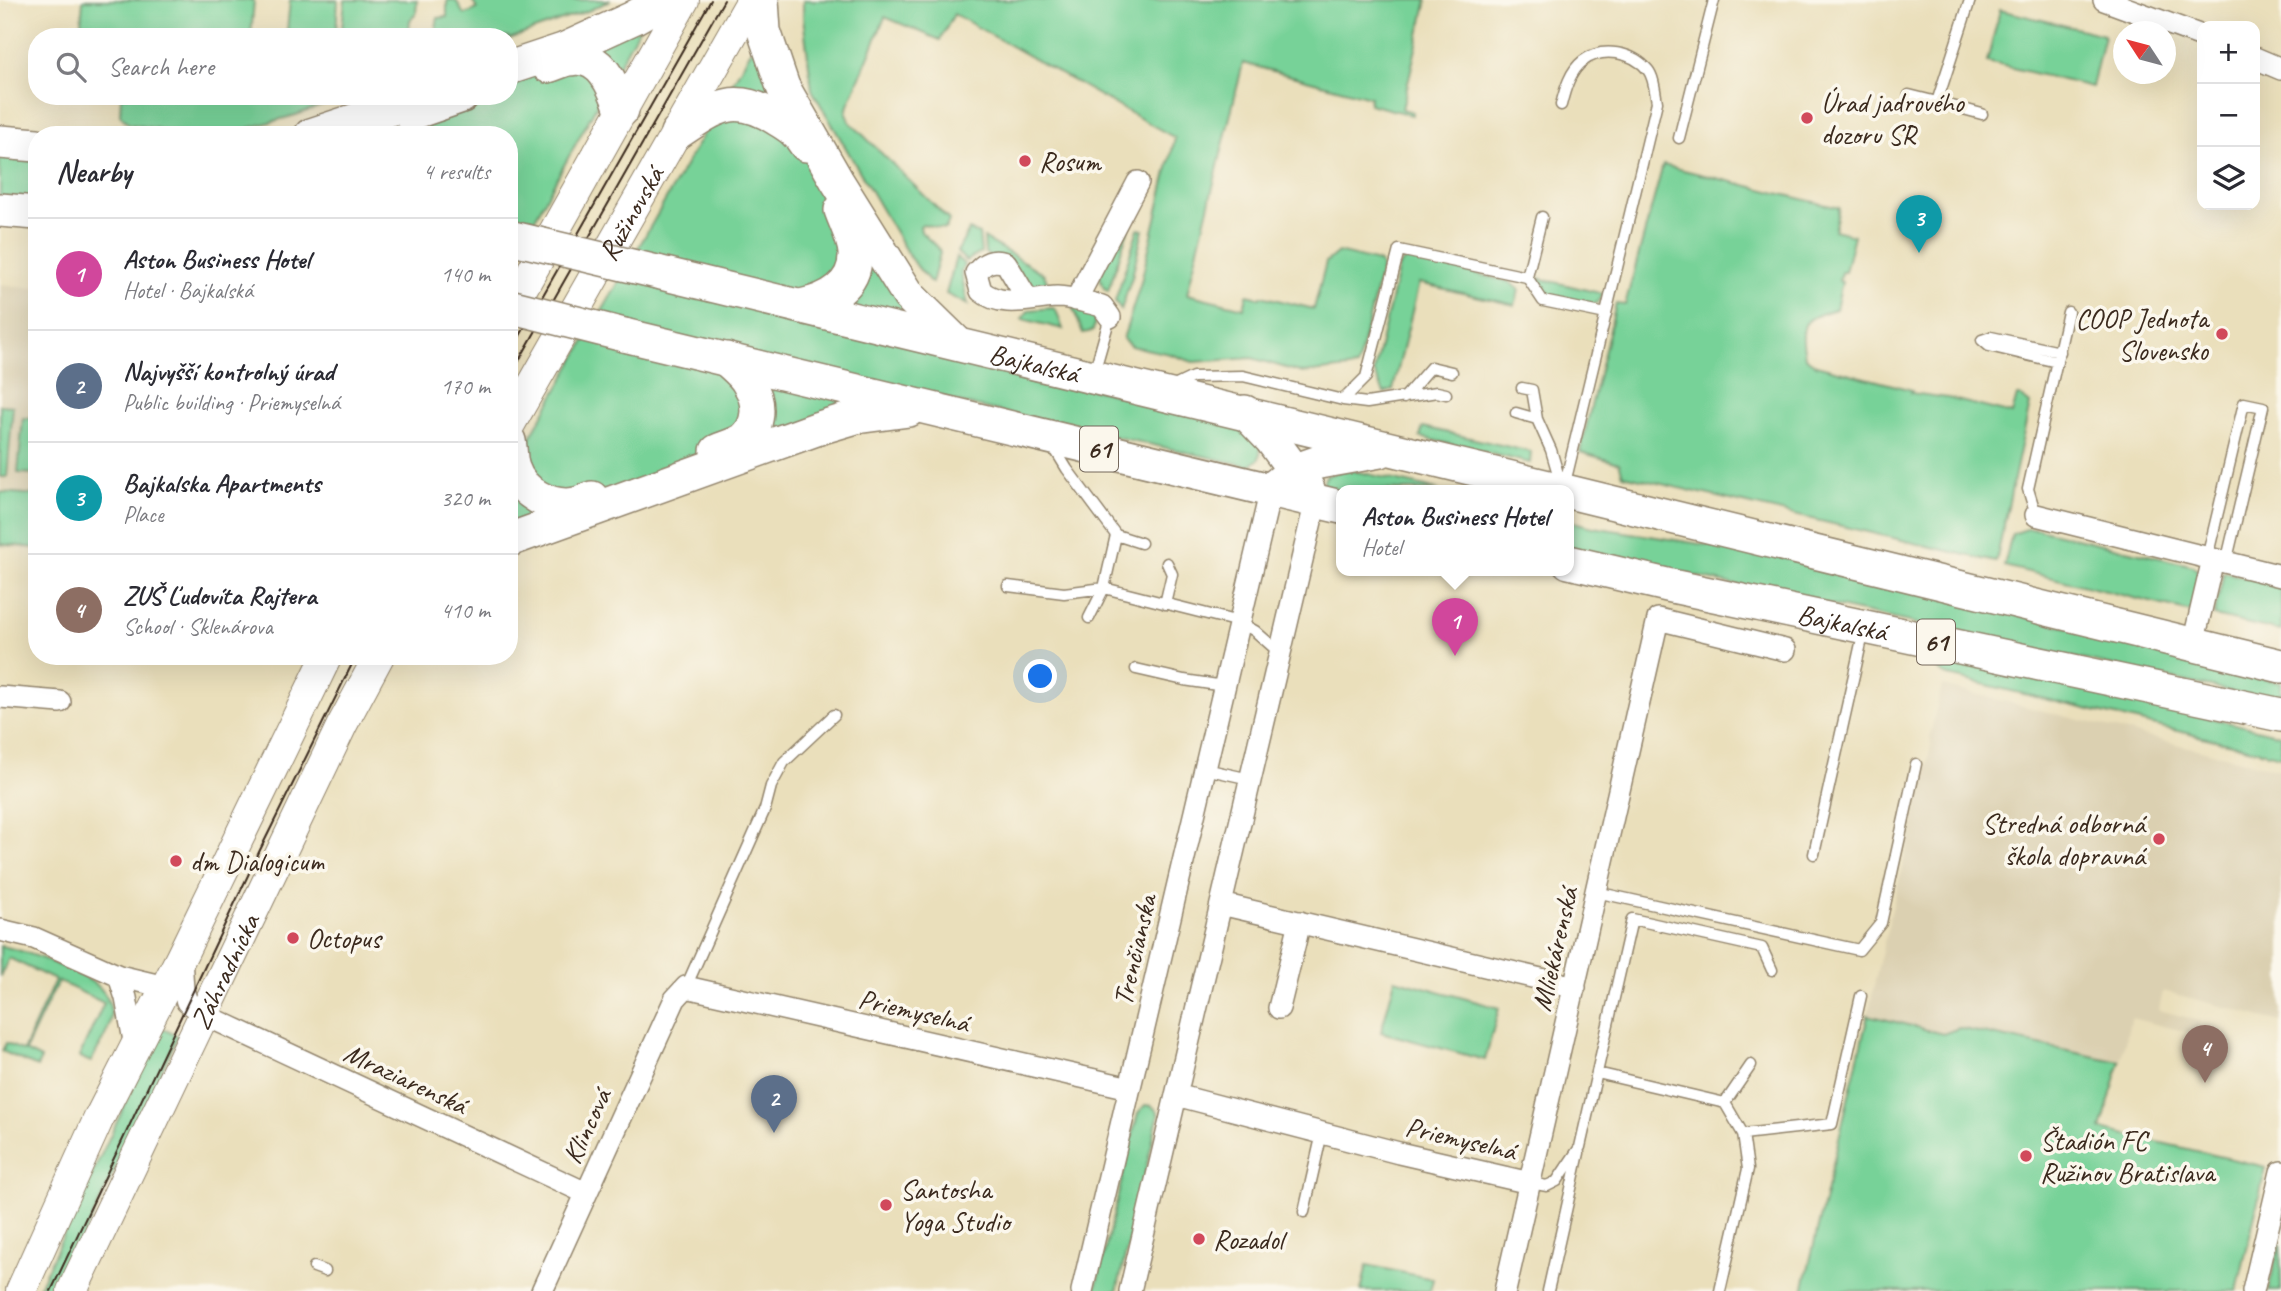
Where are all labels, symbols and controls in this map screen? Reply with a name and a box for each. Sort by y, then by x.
north arrow [2113,21,2176,84]
map controls [2197,21,2260,210]
button: + [2197,21,2260,84]
search box [28,28,518,105]
icon: search [52,48,90,86]
text: Search here [108,50,214,83]
button: − [2197,84,2260,147]
place label: Úrad jadrového dozoru SR [1821,85,1966,152]
marker: Úrad jadrového dozoru SR [1799,110,1815,126]
place label: Rosum [1039,144,1103,179]
button: layers [2197,147,2260,210]
text: Nearby [56,153,132,191]
marker: Rosum [1017,153,1033,169]
text: 4 results [423,157,490,186]
street label: Ružinovská [590,158,673,267]
pin: 3 [1896,195,1942,253]
text: Aston Business Hotel [123,243,310,276]
text: 1 [74,260,84,289]
text: 140 m [441,260,490,289]
text: Hotel · Bajkalská [123,276,253,305]
place label: COOP Jednota Slovensko [2075,301,2211,368]
marker: COOP Jednota Slovensko [2214,326,2230,342]
street label: Bajkalská [986,336,1085,392]
text: Najvyšší kontrolný úrad [123,355,334,388]
text: 2 [74,372,84,401]
text: 170 m [441,372,490,401]
text: Public building · Priemyselná [123,388,340,417]
road number: 61 [1080,426,1118,471]
text: Bajkalska Apartments [123,467,321,500]
text: 3 [74,484,84,513]
text: 320 m [441,484,490,513]
popup [1336,485,1574,576]
text: Place [123,500,163,529]
text: Aston Business Hotel [1361,500,1549,533]
text: Hotel [1361,533,1401,562]
text: ZUŠ Ľudovíta Rajtera [123,579,317,612]
text: 4 [74,596,84,625]
text: 410 m [441,596,490,625]
street label: Bajkalská [1794,596,1893,650]
pin: 1 [1432,598,1478,656]
text: School · Sklenárova [123,612,273,641]
road number: 61 [1917,620,1955,664]
your location [1023,659,1057,693]
place label: Stredná odborná škola dopravná [1982,806,2148,873]
marker: Stredná odborná škola dopravná [2151,831,2167,847]
place label: dm Dialogicum [190,844,325,879]
marker: dm Dialogicum [168,853,184,869]
street label: Mliekárenská [1523,881,1586,1014]
street label: Trenčianska [1105,889,1165,1009]
street label: Záhradnícka [182,907,268,1035]
place label: Octopus [307,921,383,956]
marker: Octopus [285,930,301,946]
street label: Priemyselná [855,981,975,1041]
pin: 4 [2182,1025,2228,1083]
street label: Mraziarenská [339,1035,475,1123]
pin: 2 [751,1075,797,1133]
street label: Klincová [554,1081,620,1169]
street label: Priemyselná [1402,1109,1522,1169]
place label: Štadión FC Ružinov Bratislava [2040,1123,2217,1190]
marker: Štadión FC Ružinov Bratislava [2018,1148,2034,1164]
place label: Santosha Yoga Studio [900,1172,1013,1239]
marker: Santosha Yoga Studio [878,1197,894,1213]
place label: Rozadol [1213,1222,1289,1257]
marker: Rozadol [1191,1231,1207,1247]

